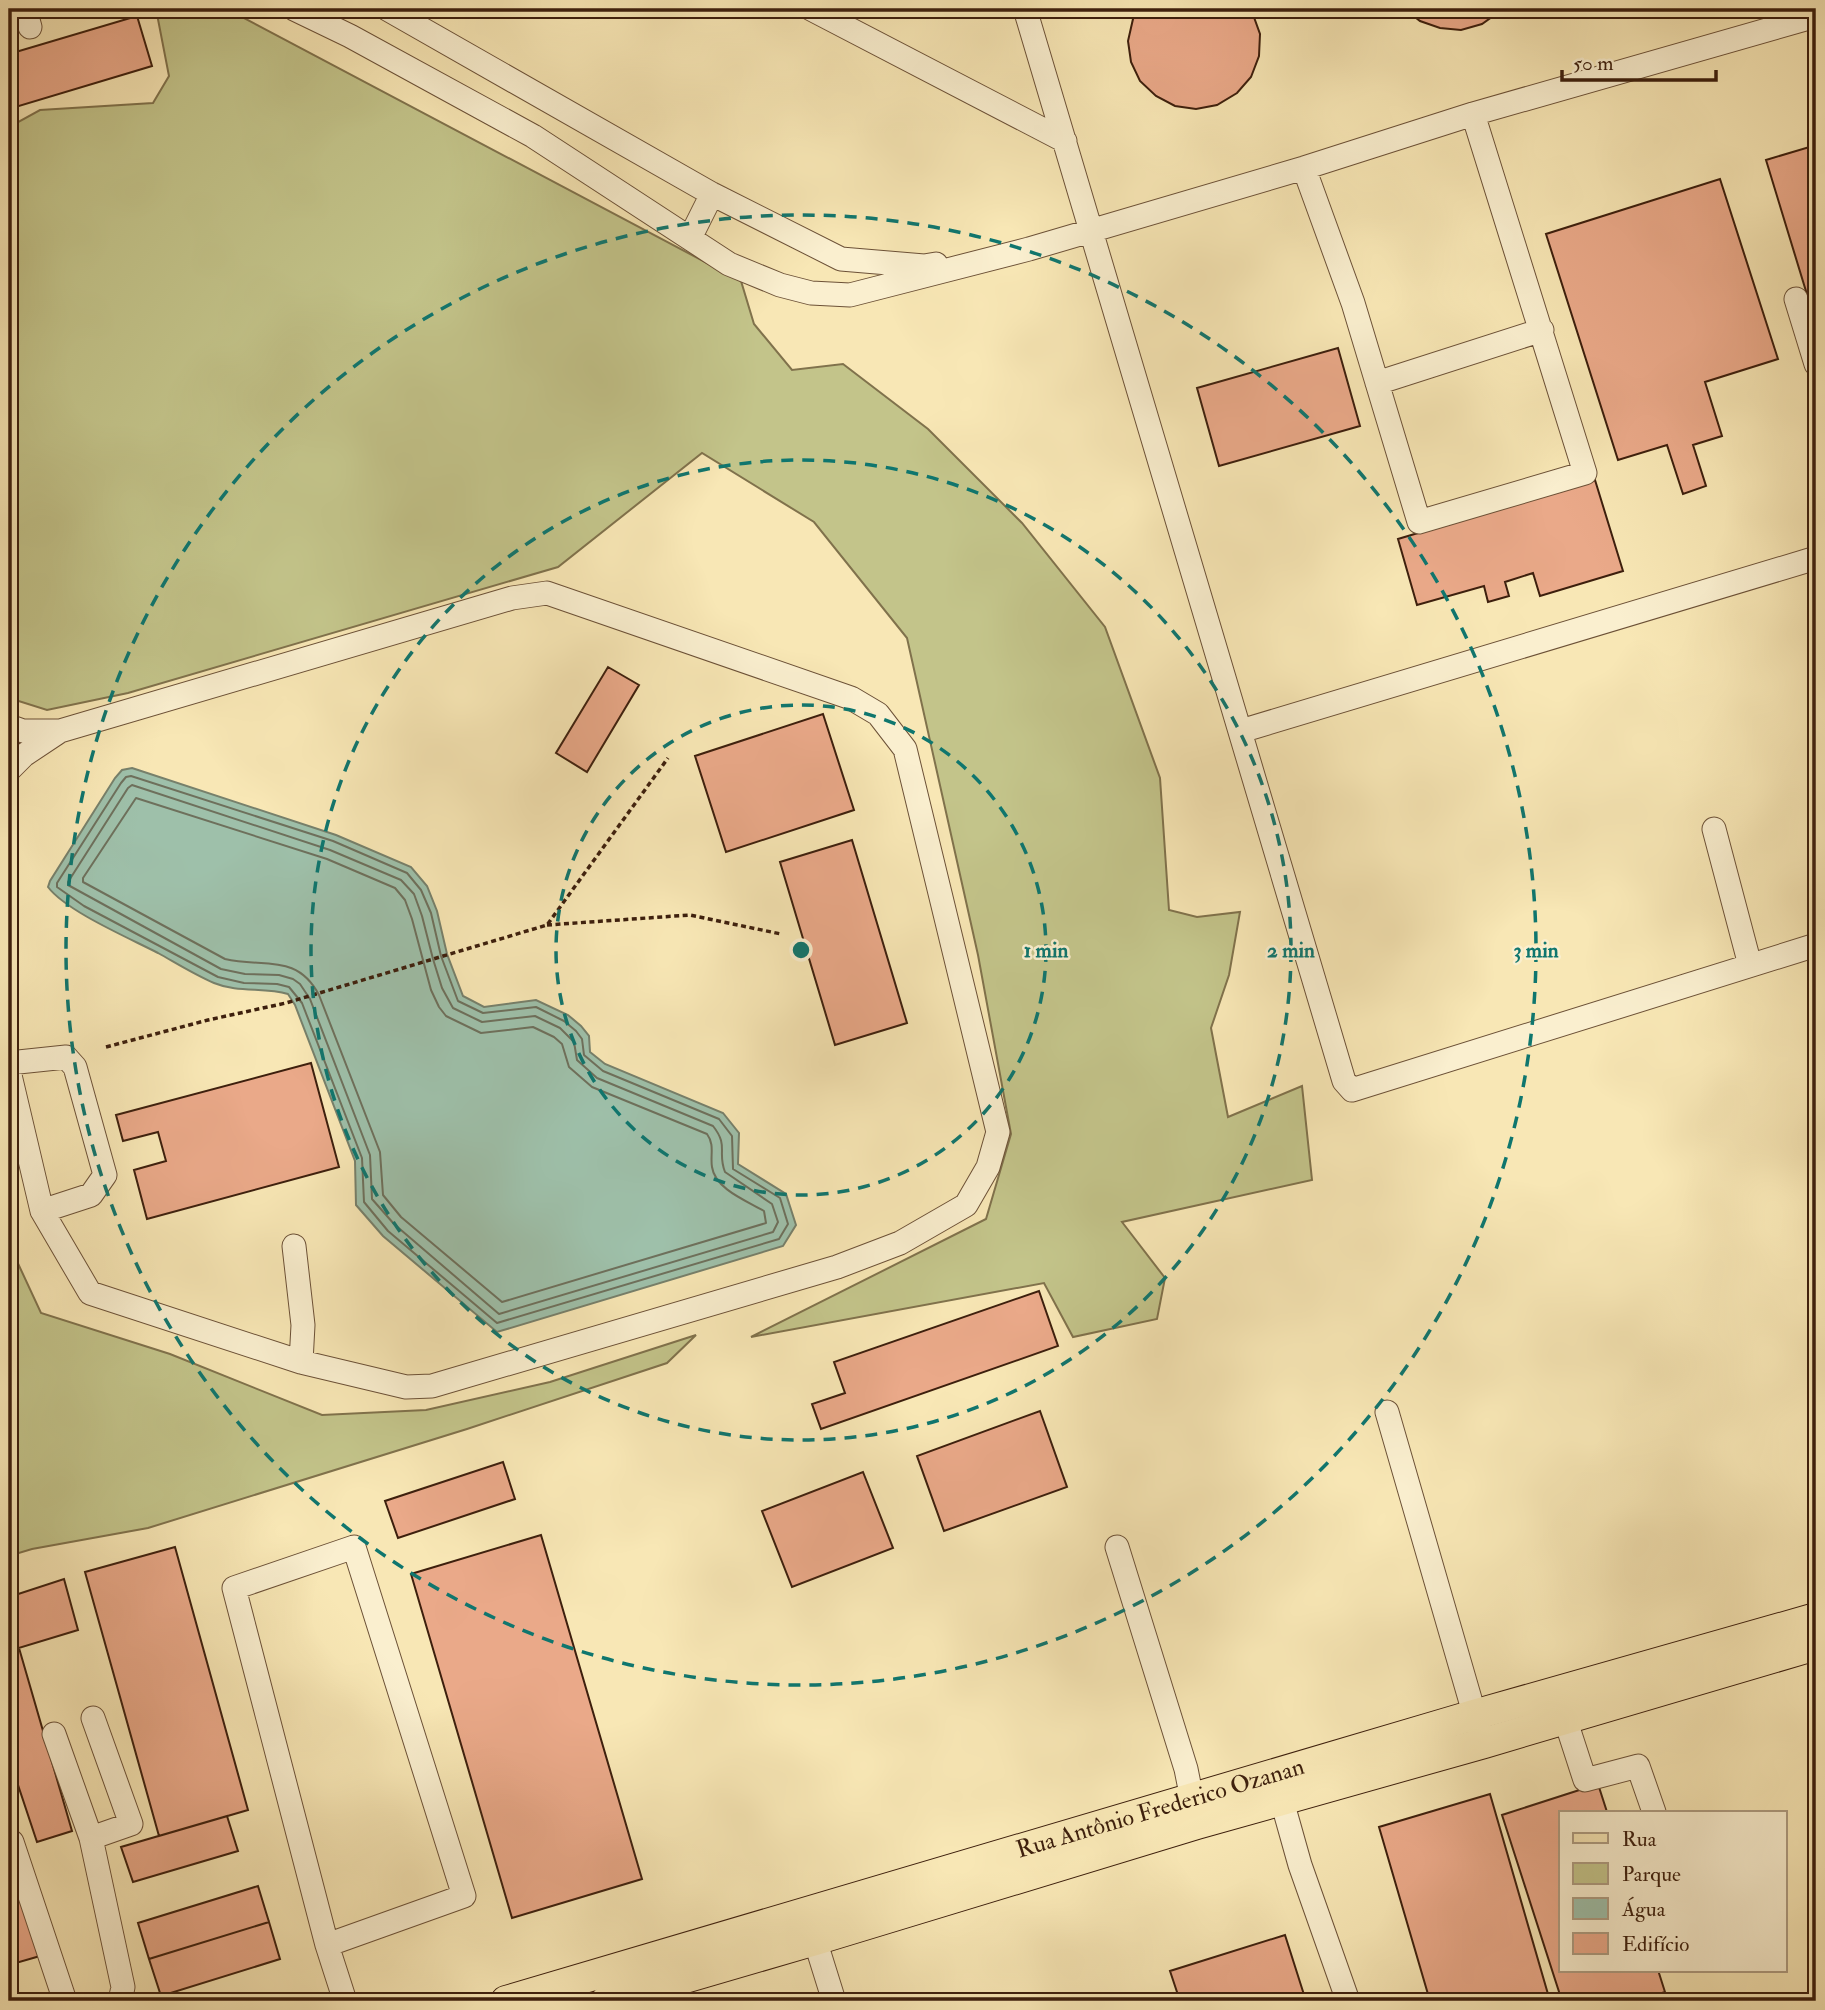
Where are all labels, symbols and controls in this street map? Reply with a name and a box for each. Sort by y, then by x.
scale bar [1562,38,1716,82]
text: 50 m [1573,50,1614,77]
text: 1 min [1024,937,1068,964]
text: 2 min [1267,937,1315,964]
text: 3 min [1513,937,1559,964]
centre of rings [789,938,813,962]
street label: Rua Antônio Frederico Ozanan [1012,1751,1308,1865]
legend [1559,1811,1786,1972]
text: Rua [1622,1826,1657,1853]
text: Parque [1622,1861,1681,1888]
text: Água [1621,1896,1666,1923]
text: Edifício [1622,1931,1689,1958]

